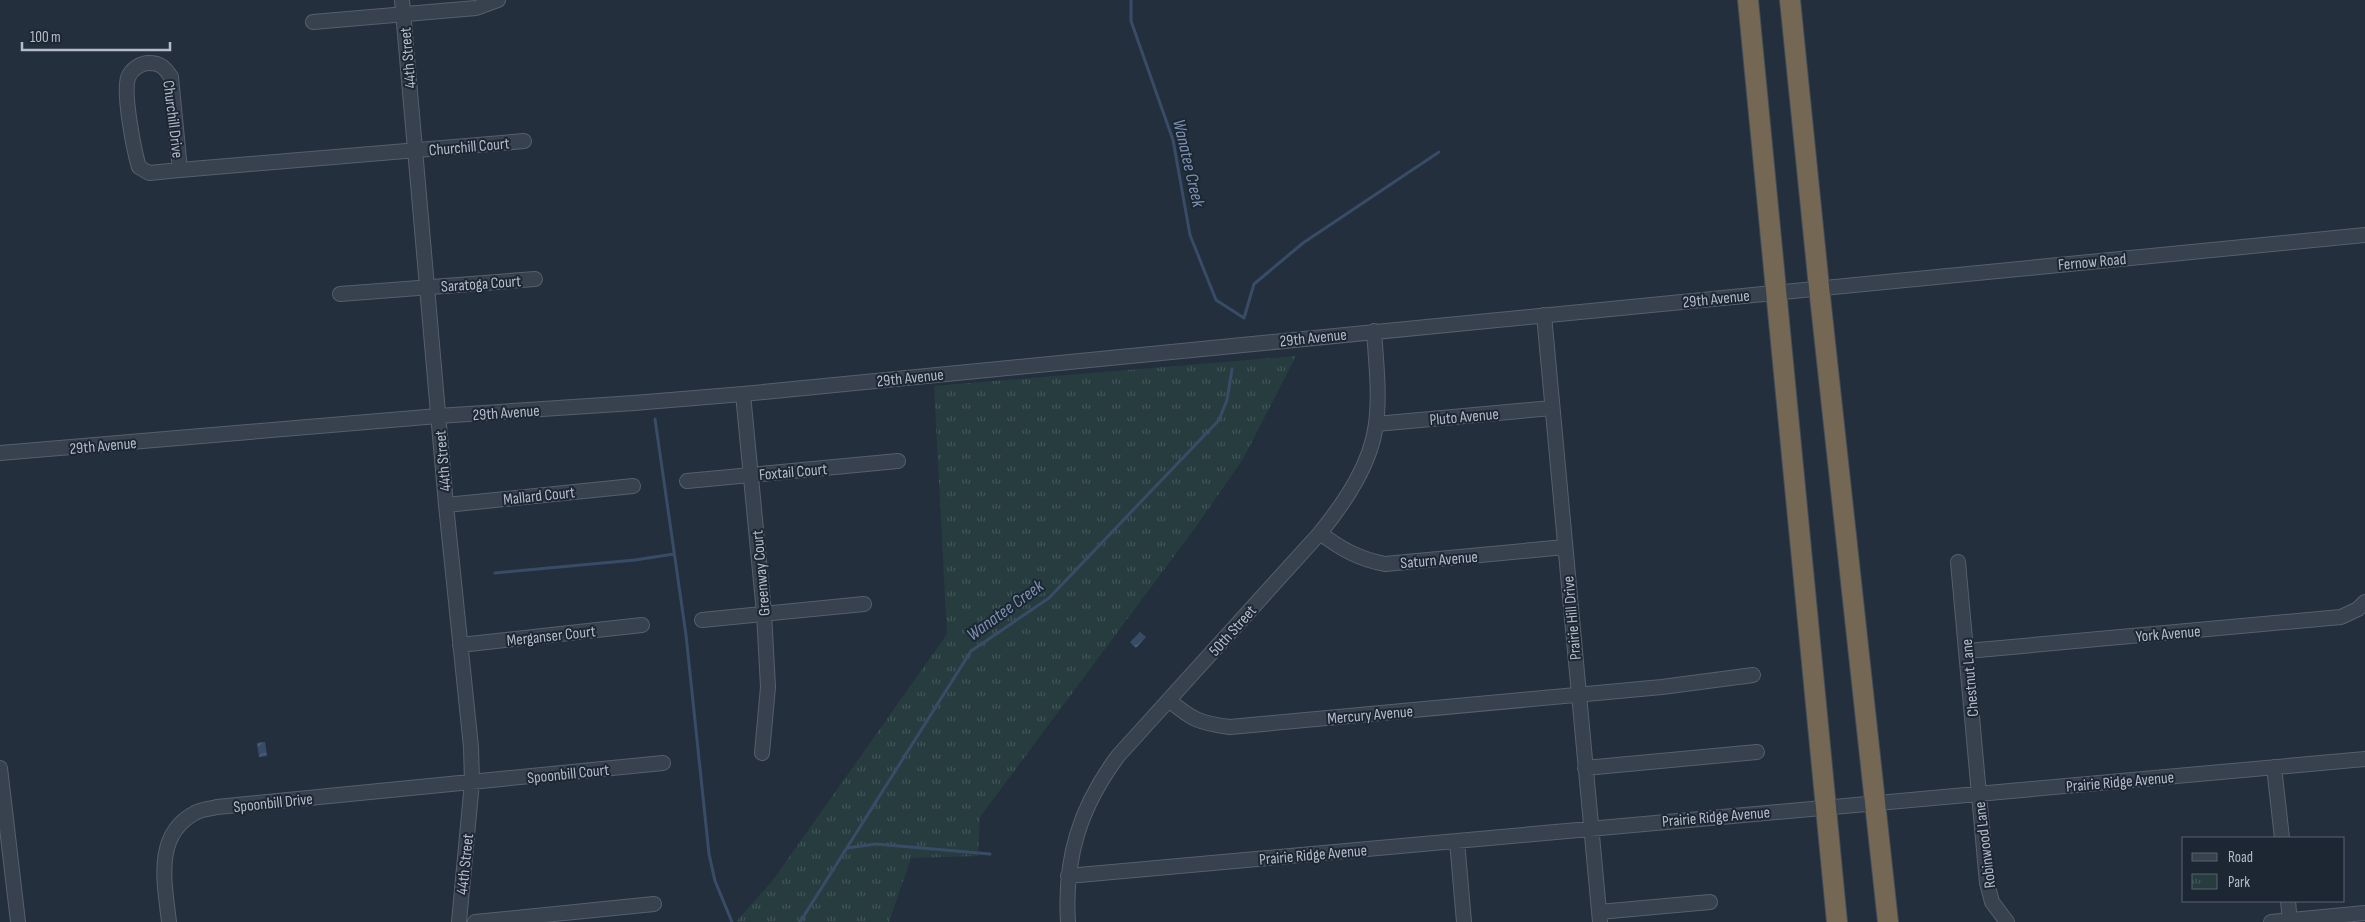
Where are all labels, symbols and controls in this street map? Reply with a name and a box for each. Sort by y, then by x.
scale bar [22,20,170,52]
street label: 44th Street [396,26,421,89]
text: 100 m [30,28,61,47]
street label: Churchill Drive [158,79,187,159]
water label: Wanatee Creek [1168,117,1209,210]
street label: Churchill Court [428,134,510,160]
street label: Fernow Road [2057,250,2127,275]
street label: Saratoga Court [440,272,522,297]
street label: 29th Avenue [1682,287,1751,312]
street label: 29th Avenue [1279,326,1348,351]
street label: 29th Avenue [876,366,945,391]
street label: 29th Avenue [472,402,540,425]
street label: Pluto Avenue [1429,405,1500,430]
street label: 44th Street [431,429,456,492]
street label: 29th Avenue [69,434,137,459]
street label: Foxtail Court [758,460,828,485]
street label: Mallard Court [502,483,576,510]
street label: Greenway Court [748,529,775,617]
street label: Saturn Avenue [1400,548,1479,573]
water label: Wanatee Creek [963,575,1049,645]
street label: Prairie Hill Drive [1559,575,1586,661]
street label: 50th Street [1205,602,1261,660]
street label: Merganser Court [506,622,597,651]
street label: York Avenue [2135,622,2201,647]
street label: Chestnut Lane [1958,638,1983,718]
street label: Mercury Avenue [1327,702,1414,729]
street label: Spoonbill Court [526,761,610,788]
street label: Prairie Ridge Avenue [2065,768,2175,797]
street label: Spoonbill Drive [233,790,314,817]
street label: Robinwood Lane [1971,800,2000,889]
street label: Prairie Ridge Avenue [1661,803,1771,832]
street label: 44th Street [453,832,478,896]
legend [2182,837,2345,902]
street label: Prairie Ridge Avenue [1258,841,1368,870]
text: Road [2228,848,2253,867]
text: Park [2228,873,2250,892]

